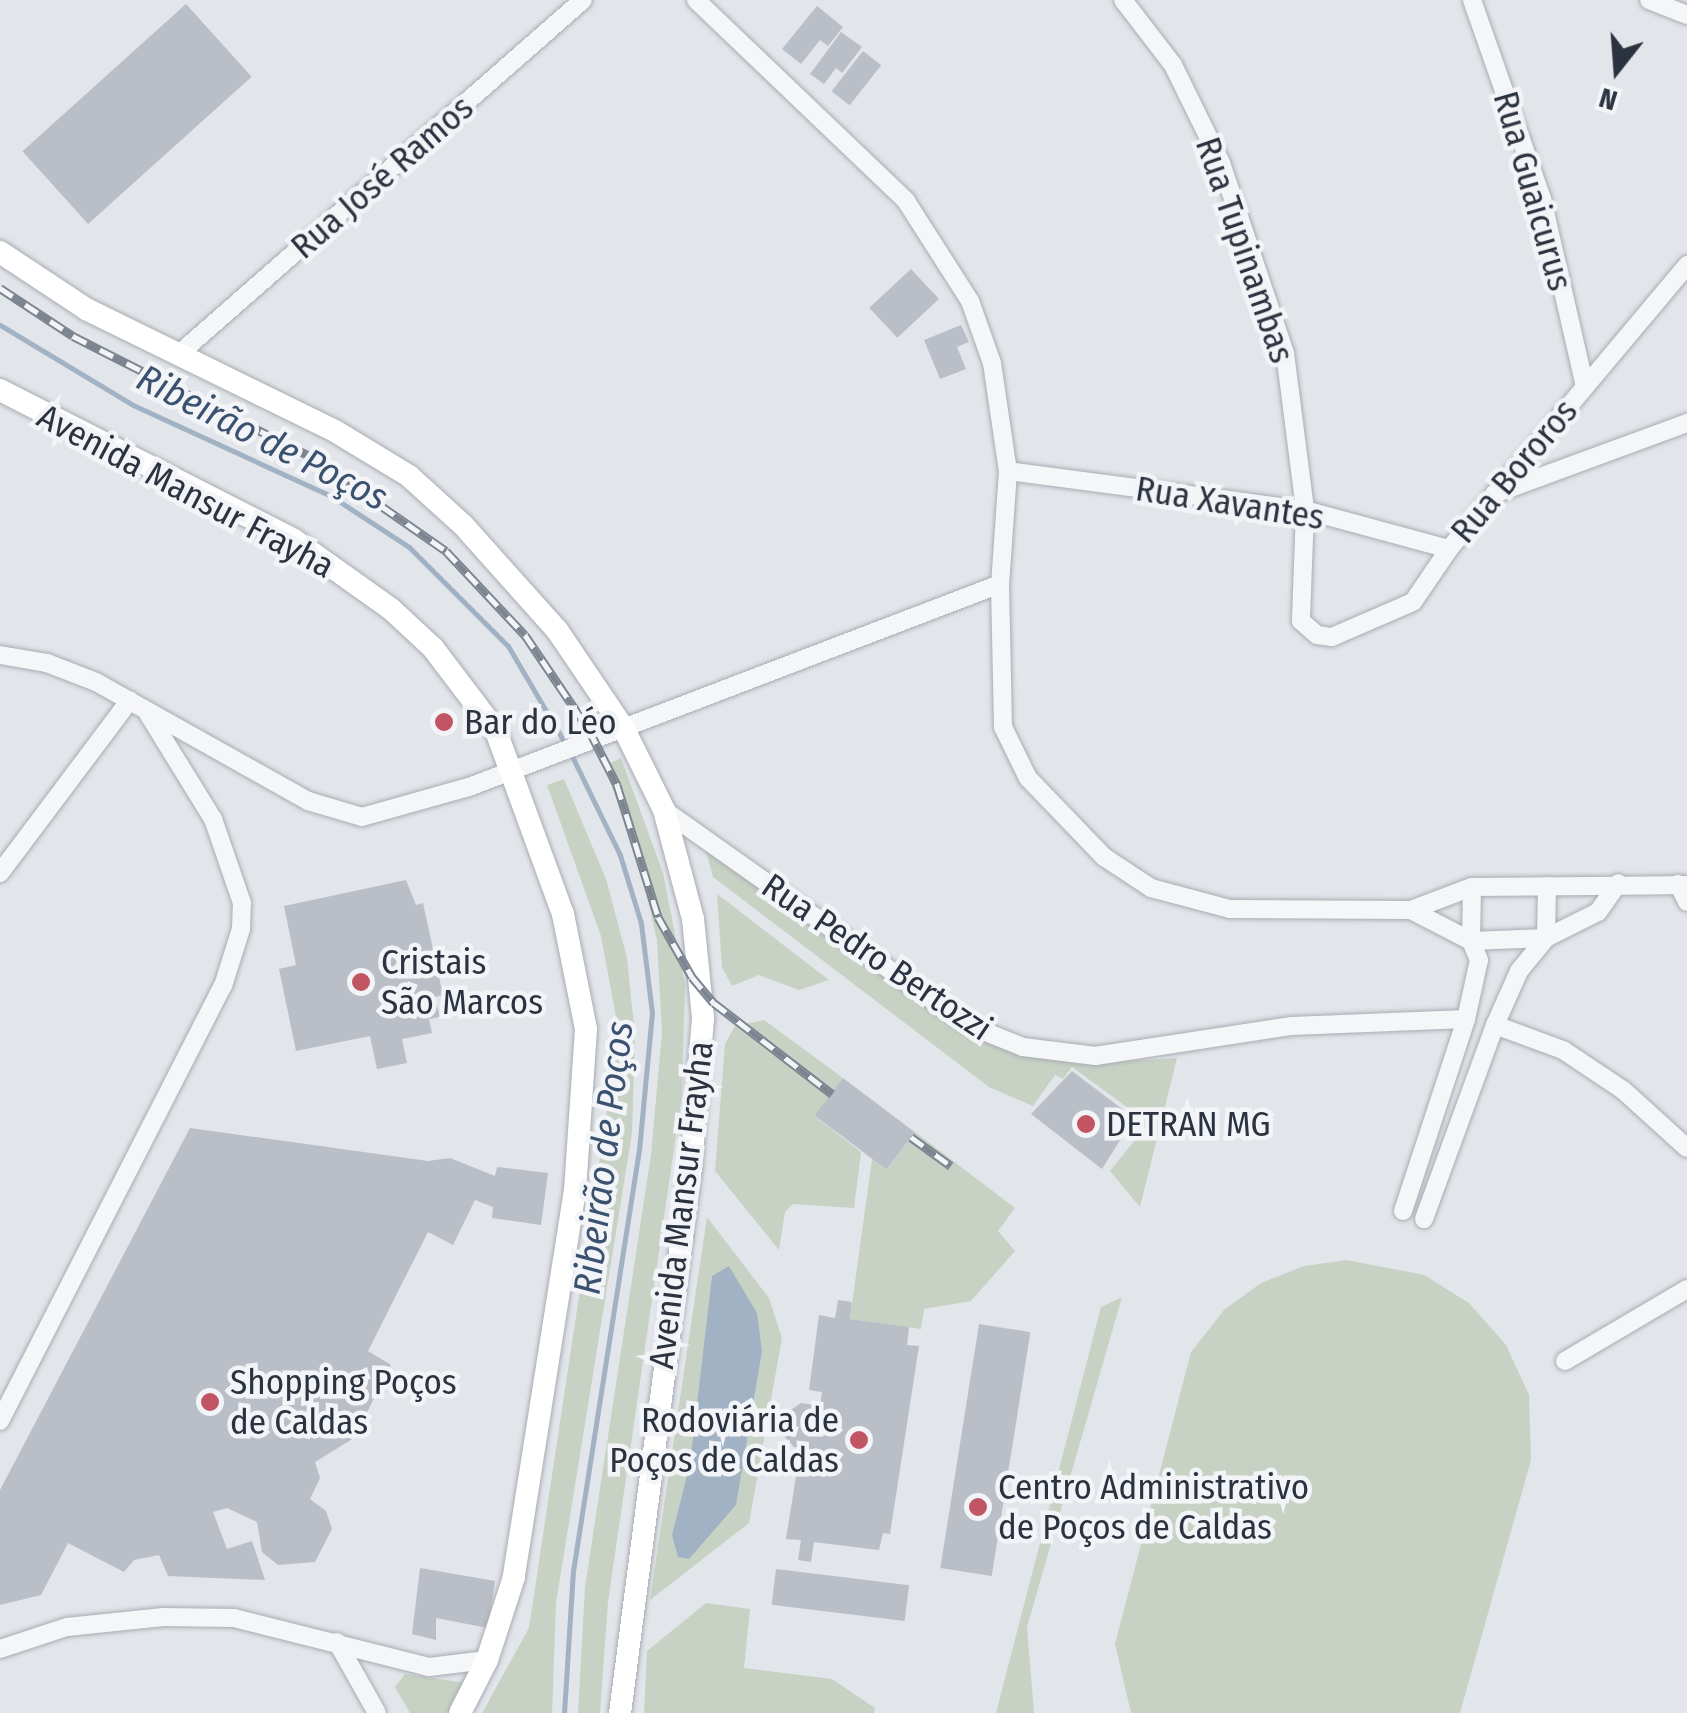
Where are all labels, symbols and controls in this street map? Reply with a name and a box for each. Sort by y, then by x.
north arrow [1567,20,1667,120]
text: N [1595,81,1621,117]
street label: Rua Guaicurus [1484,86,1582,296]
street label: Rua José Ramos [282,87,482,267]
street label: Rua Tupinambas [1187,132,1303,368]
water label: Ribeirão de Poços [129,355,395,521]
street label: Rua Bororos [1442,391,1586,551]
street label: Avenida Mansur Frayha [31,395,341,587]
street label: Rua Xavantes [1133,467,1327,539]
place label: Bar do Léo [464,701,617,743]
marker: Bar do Léo [433,711,455,733]
street label: Rua Pedro Bertozzi [754,865,1000,1049]
place label: Cristais São Marcos [381,941,543,1023]
marker: Cristais São Marcos [350,971,372,993]
water label: Ribeirão de Poços [565,1019,643,1297]
street label: Avenida Mansur Frayha [640,1039,722,1371]
place label: DETRAN MG [1106,1103,1270,1145]
marker: DETRAN MG [1075,1113,1097,1135]
place label: Shopping Poços de Caldas [230,1361,457,1443]
marker: Shopping Poços de Caldas [199,1391,221,1413]
place label: Rodoviária de Poços de Caldas [609,1399,839,1481]
marker: Rodoviária de Poços de Caldas [848,1429,870,1451]
place label: Centro Administrativo de Poços de Caldas [998,1466,1309,1548]
marker: Centro Administrativo de Poços de Caldas [967,1496,989,1518]

